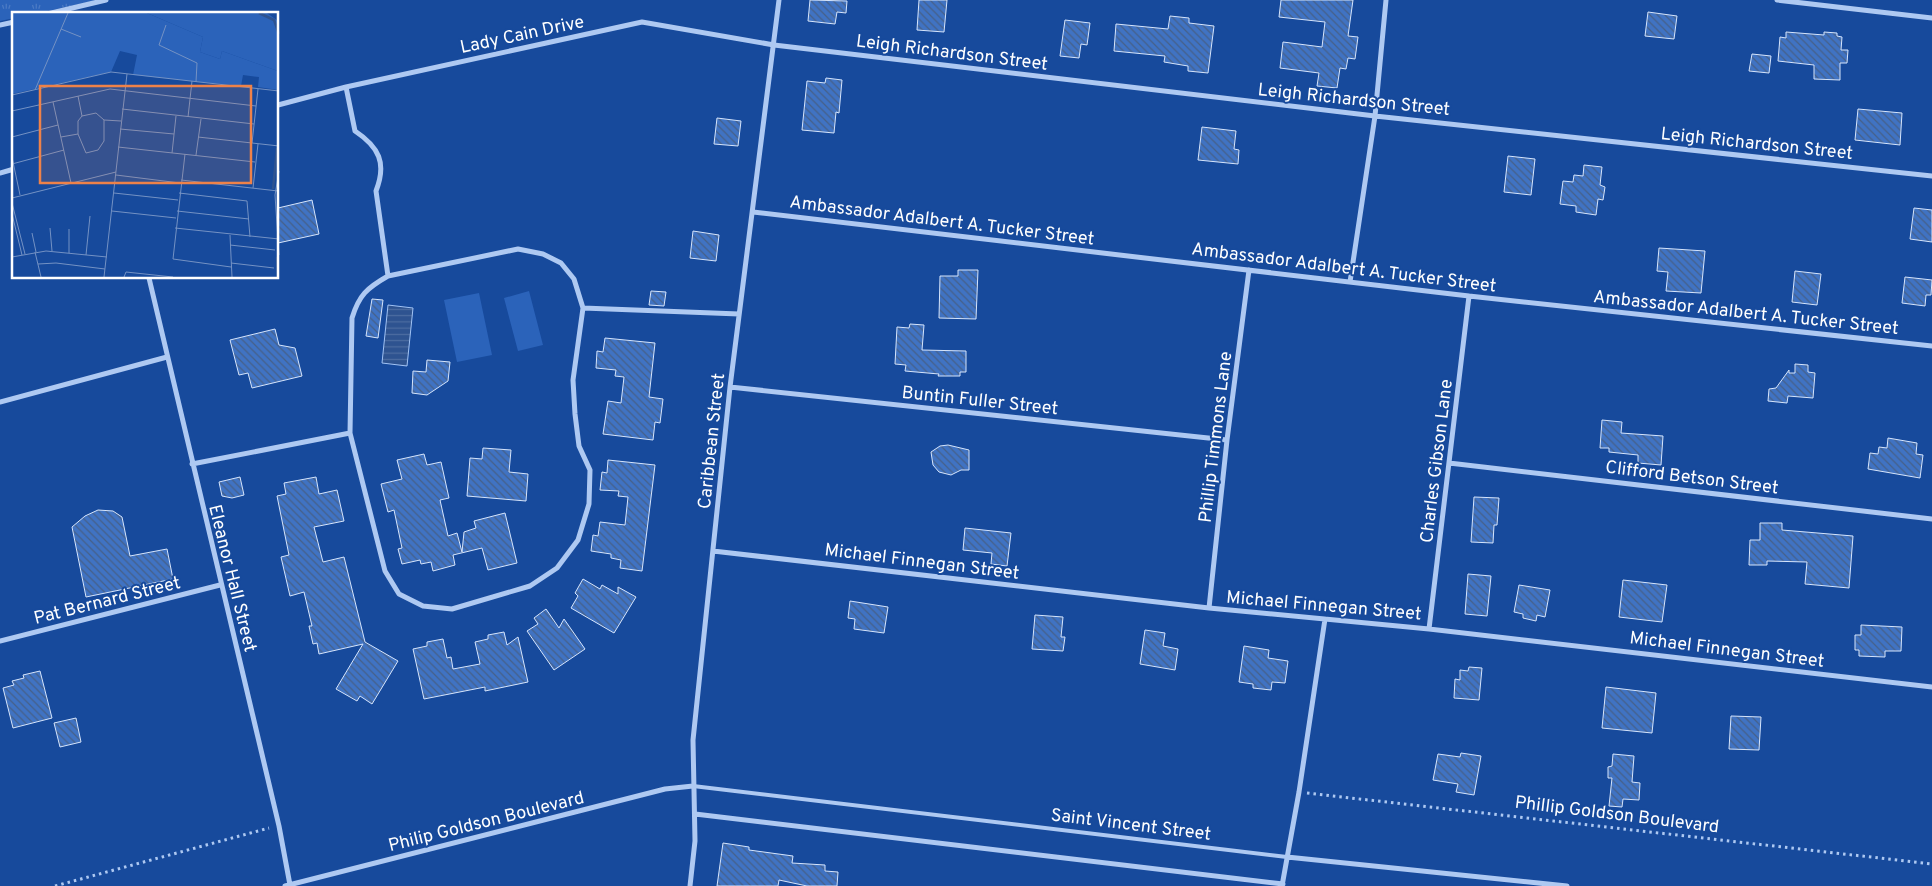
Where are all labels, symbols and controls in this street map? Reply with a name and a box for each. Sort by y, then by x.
street label: Lady Cain Drive [458,11,587,60]
inset map [12,12,279,279]
street label: Leigh Richardson Street [855,30,1049,77]
street label: Leigh Richardson Street [1257,79,1451,122]
street label: Leigh Richardson Street [1660,123,1854,166]
street label: Ambassador Adalbert A. Tucker Street [788,191,1095,252]
street label: Ambassador Adalbert A. Tucker Street [1190,238,1497,299]
street label: Ambassador Adalbert A. Tucker Street [1592,286,1900,341]
street label: Phillip Timmons Lane [1195,350,1238,524]
street label: Caribbean Street [694,372,731,510]
street label: Charles Gibson Lane [1416,378,1459,544]
street label: Buntin Fuller Street [901,382,1059,421]
street label: Clifford Betson Street [1604,456,1780,501]
street label: Eleanor Hall Street [202,502,261,654]
street label: Michael Finnegan Street [823,539,1020,586]
street label: Pat Bernard Street [32,572,183,631]
street label: Michael Finnegan Street [1225,586,1422,626]
street label: Michael Finnegan Street [1628,627,1825,674]
street label: Philip Goldson Boulevard [386,787,587,858]
street label: Phillip Goldson Boulevard [1513,792,1720,839]
street label: Saint Vincent Street [1049,804,1212,847]

